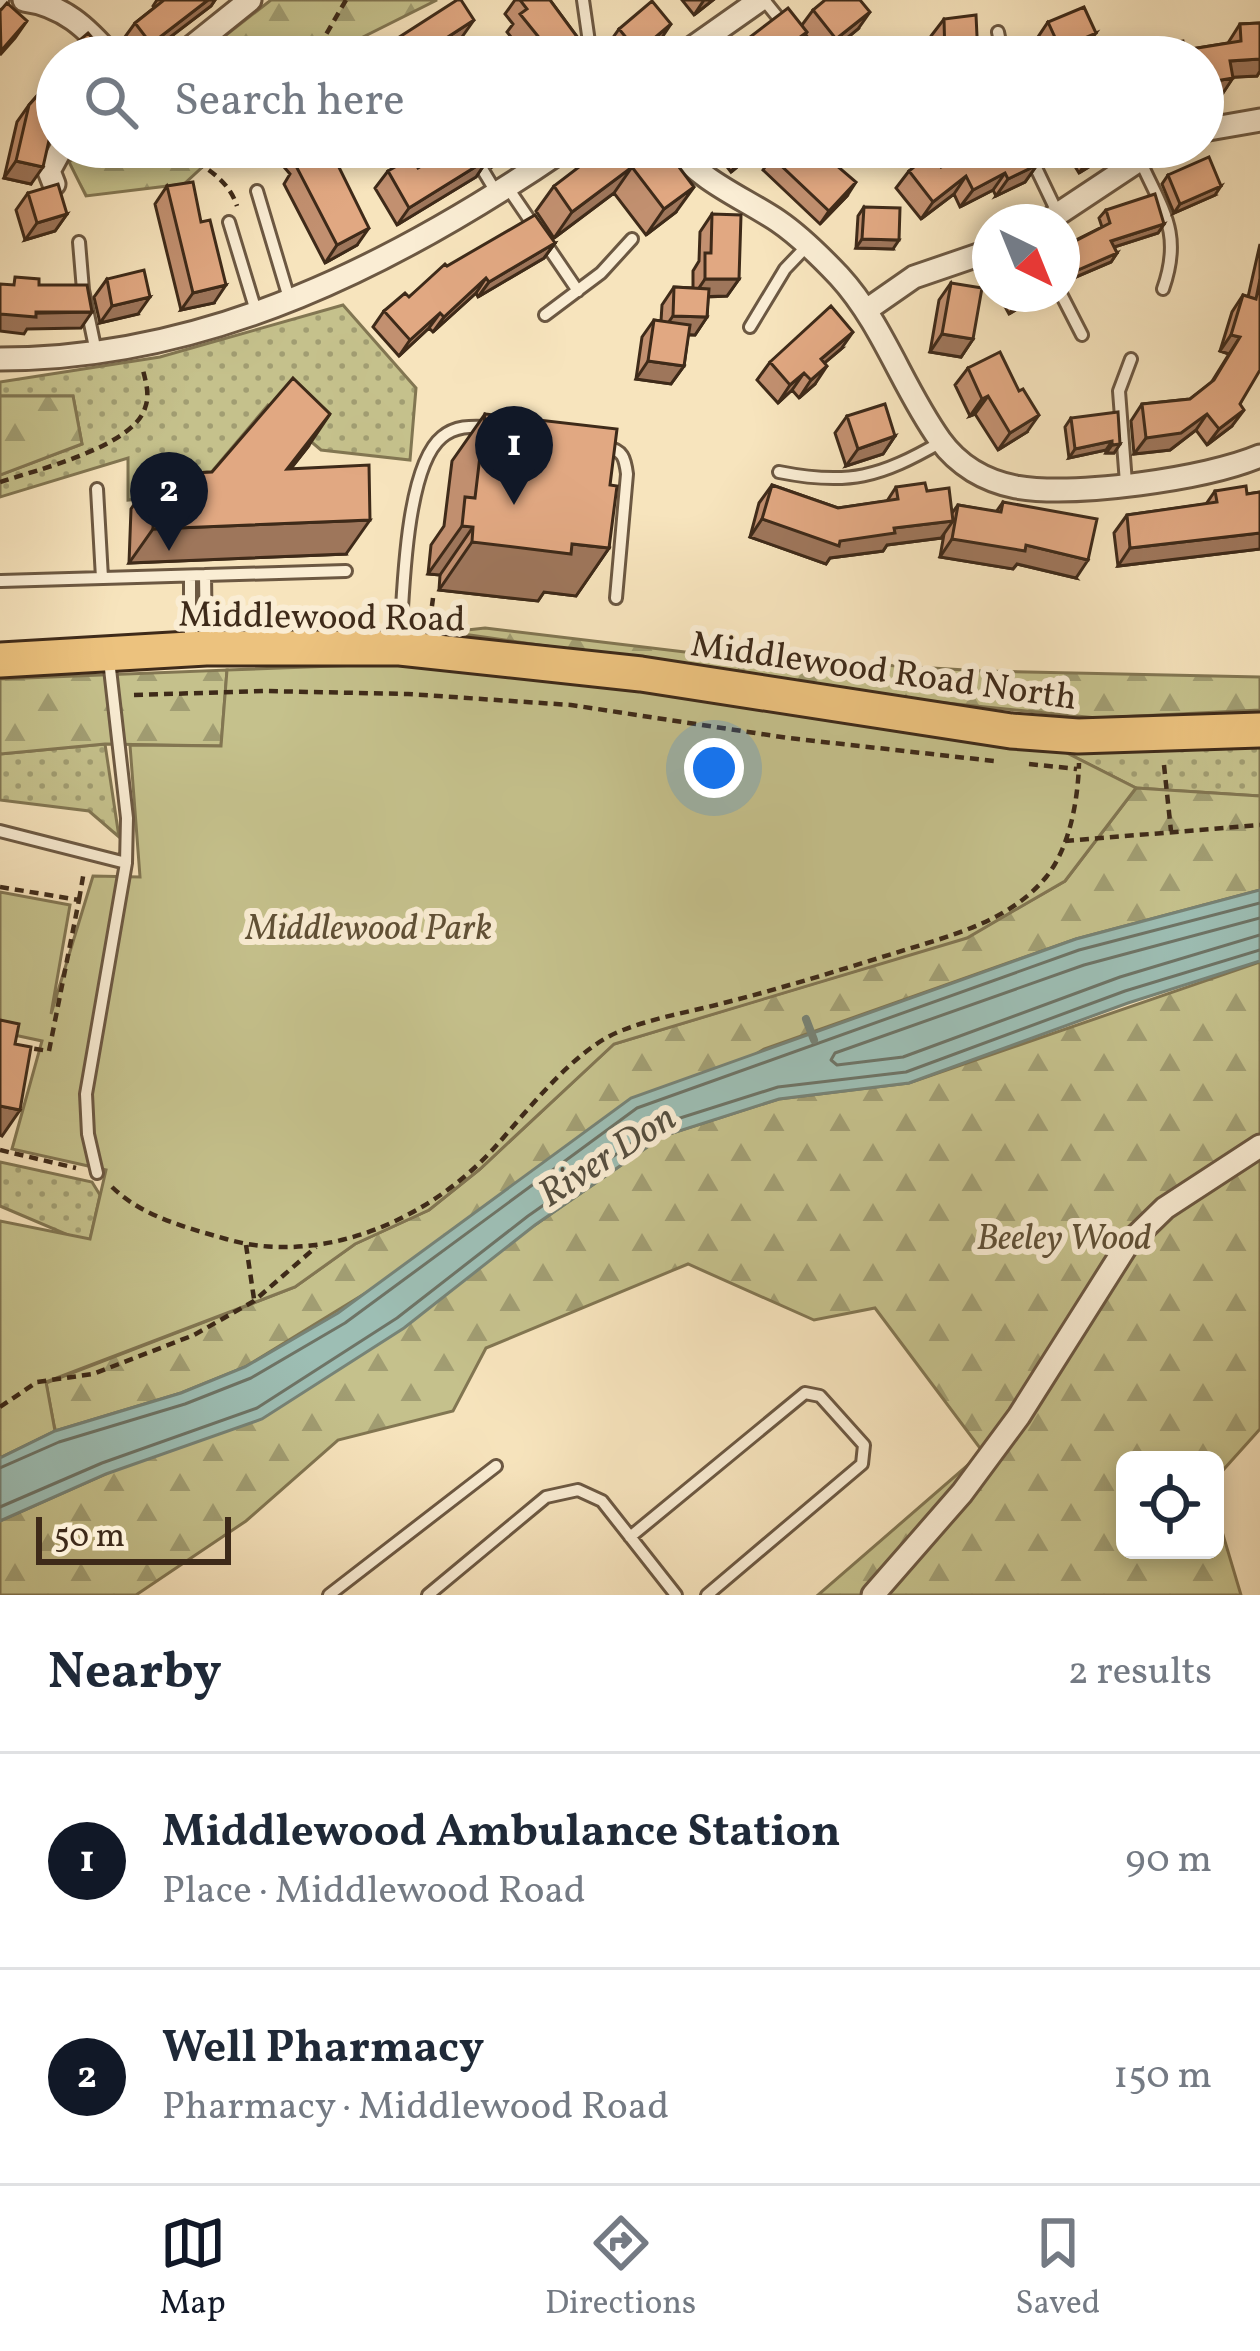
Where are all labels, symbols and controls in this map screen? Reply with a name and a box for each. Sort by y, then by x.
search box [36,36,1224,168]
icon: search [78,69,144,135]
text: Search here [174,71,405,134]
north arrow [972,204,1080,312]
pin: 1 [475,406,553,505]
pin: 2 [130,452,208,551]
street label: Middlewood Road [178,591,466,647]
street label: Middlewood Road North [687,621,1080,725]
your location [684,738,744,798]
park label: Middlewood Park [245,905,492,955]
water label: River Don [529,1093,688,1222]
park label: Beeley Wood [976,1215,1152,1265]
map controls [1116,1451,1224,1559]
button: locate [1116,1451,1224,1559]
scale bar [36,1511,231,1564]
text: 50 m [54,1515,125,1561]
text: Nearby [48,1638,222,1709]
text: 2 results [1068,1646,1212,1700]
text: Middlewood Ambulance Station [162,1802,841,1865]
text: 1 [79,1834,95,1888]
text: 90 m [1125,1834,1212,1888]
text: Place · Middlewood Road [162,1865,586,1919]
text: Well Pharmacy [162,2018,484,2081]
text: 2 [77,2050,97,2104]
text: 150 m [1113,2050,1212,2104]
text: Pharmacy · Middlewood Road [162,2081,669,2135]
tab: Map [160,2210,226,2328]
tab: Directions [545,2210,696,2328]
tab: Saved [1015,2210,1100,2328]

